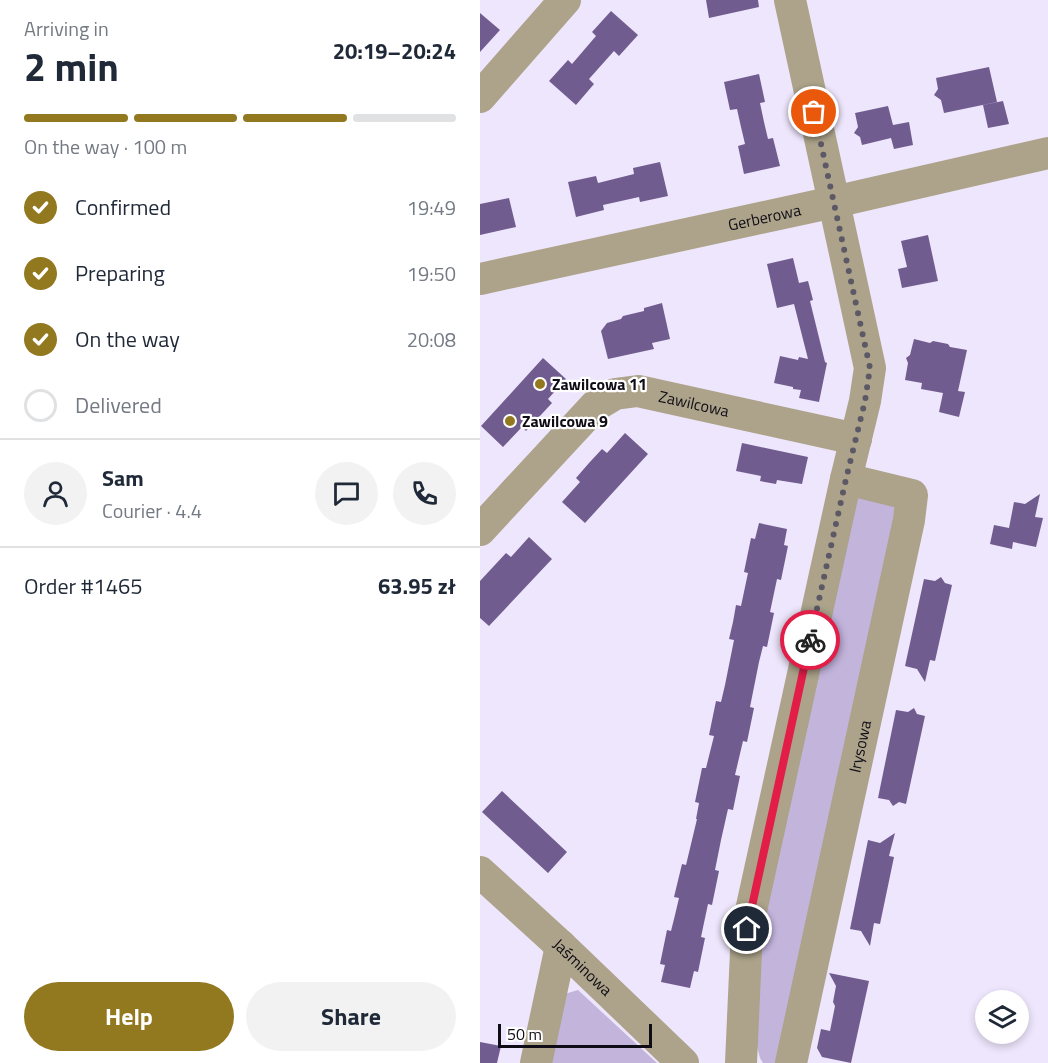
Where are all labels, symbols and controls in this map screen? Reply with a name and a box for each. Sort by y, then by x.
text: Arriving in [24,13,109,44]
text: 20:19–20:24 [333,34,456,68]
text: 2 min [24,37,119,96]
pin [788,86,839,137]
icon: bag [797,95,830,128]
text: On the way · 100 m [24,131,187,162]
text: Confirmed [75,190,171,224]
icon: check [24,191,57,224]
text: 19:49 [407,192,456,223]
street label: Gerberowa [726,198,803,237]
text: Preparing [75,256,165,290]
icon: check [24,257,57,290]
text: 19:50 [407,258,456,289]
text: On the way [75,322,180,356]
icon: check [24,323,57,356]
text: 20:08 [407,324,456,355]
place label: Zawilcowa 11 [552,372,647,396]
marker: Zawilcowa 11 [533,377,547,391]
street label: Zawilcowa [657,384,731,423]
text: Delivered [75,388,162,422]
place label: Zawilcowa 9 [522,409,608,433]
marker: Zawilcowa 9 [503,414,517,428]
text: Sam [102,461,144,495]
button: person [24,462,87,525]
button: chat [315,462,378,525]
button: phone [393,462,456,525]
text: Courier · 4.4 [102,495,202,526]
text: Order #1465 [24,569,143,603]
text: 63.95 zł [378,569,456,603]
courier [780,610,840,670]
icon: bike [794,624,827,657]
street label: Irysowa [842,718,877,775]
pin [721,903,772,954]
icon: home [730,912,763,945]
street label: Jaśminowa [548,933,618,1001]
button: Help [24,982,234,1051]
button: Share [246,982,456,1051]
map controls [975,990,1029,1044]
button: layers [975,990,1029,1044]
scale bar [498,1021,652,1048]
text: 50 m [507,1022,542,1046]

